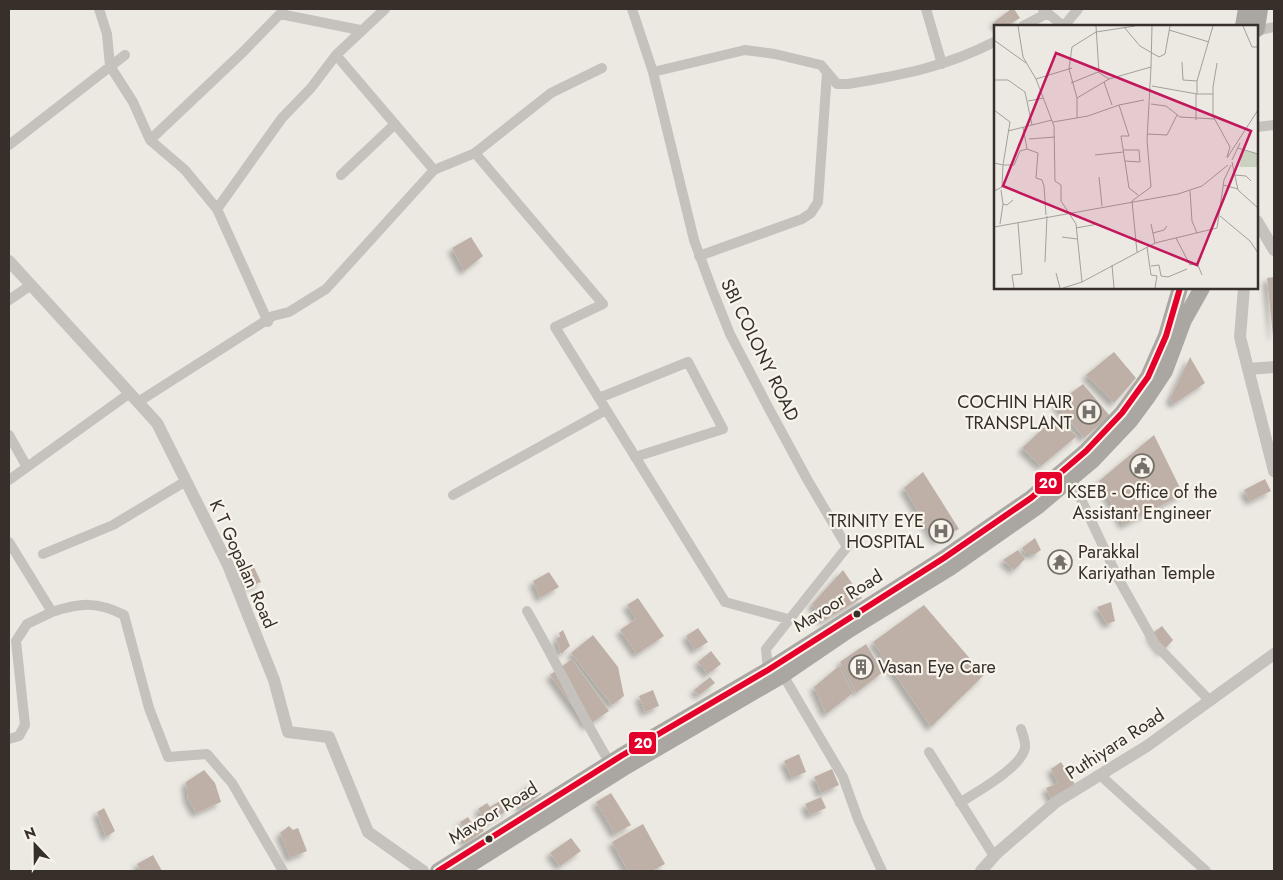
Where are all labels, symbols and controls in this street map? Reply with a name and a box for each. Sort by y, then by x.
inset map [994,25,1258,289]
street label: SBI COLONY ROAD [714,274,806,426]
place label: COCHIN HAIR TRANSPLANT [957,389,1073,436]
hospital icon: COCHIN HAIR TRANSPLANT [1076,399,1102,425]
public building icon: KSEB - Office of the Assistant Engineer [1129,453,1155,479]
line badge: 20 [1034,471,1063,495]
text: 20 [1039,473,1057,493]
place label: KSEB - Office of the Assistant Engineer [1067,479,1217,526]
street label: K T Gopalan Road [203,495,283,633]
place label: TRINITY EYE HOSPITAL [828,508,924,555]
hospital icon: TRINITY EYE HOSPITAL [928,518,954,544]
place label: Parakkal Kariyathan Temple [1078,539,1215,586]
temple icon: Parakkal Kariyathan Temple [1047,549,1073,575]
street label: Mavoor Road [788,563,888,639]
unlabelled marker [852,609,862,619]
building icon: Vasan Eye Care [848,654,874,680]
place label: Vasan Eye Care [878,654,996,680]
street label: Puthiyara Road [1061,702,1169,786]
line badge: 20 [628,731,657,755]
text: 20 [634,733,652,753]
street label: Mavoor Road [443,775,543,851]
north arrow [10,820,60,870]
text: N [21,822,39,844]
unlabelled marker [484,834,494,844]

